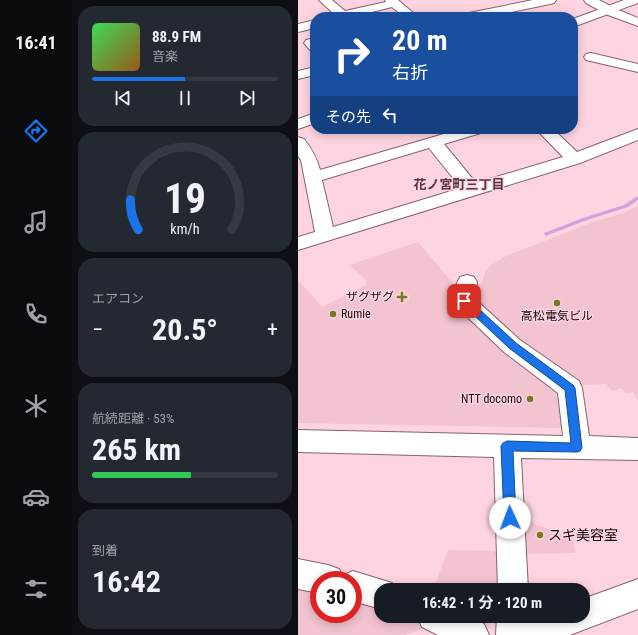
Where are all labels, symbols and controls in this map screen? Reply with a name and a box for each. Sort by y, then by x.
text: 20 m [392,24,448,57]
text: 88.9 FM [152,28,201,46]
icon: right [326,28,378,80]
text: 16:41 [15,32,57,53]
text: 音楽 [152,49,178,64]
text: 右折 [392,62,428,83]
icon: previous [112,87,134,109]
icon: pause [174,87,196,109]
icon: next [236,87,258,109]
icon: left [379,104,401,126]
text: その先 [326,108,371,126]
icon: directions [22,117,50,145]
text: 19 [164,173,206,222]
district label: 花ノ宮町三丁目 [413,177,505,192]
icon: music [22,208,50,236]
text: km/h [170,220,200,236]
pin [447,284,481,318]
place label: ザグザグ [346,290,394,304]
icon: arrive [453,290,475,312]
text: エアコン [92,291,144,306]
marker: ザグザグ [397,292,407,302]
marker: 高松電気ビル [552,298,562,308]
icon: phone [22,300,50,328]
place label: Rumie [341,307,371,321]
marker: Rumie [328,309,338,319]
place label: 高松電気ビル [521,309,593,323]
text: 20.5° [152,312,218,347]
text: − [92,317,103,342]
text: + [267,317,278,342]
icon: climate [22,392,50,420]
place label: NTT docomo [461,392,522,406]
marker: NTT docomo [525,394,535,404]
text: 航続距離 · 53% [92,411,174,426]
text: 265 km [92,432,181,467]
icon: car [22,483,50,511]
position arrow [489,497,531,539]
place label: スギ美容室 [548,527,618,543]
marker: スギ美容室 [535,530,545,540]
text: 到着 [92,543,118,558]
text: 16:42 [92,564,161,599]
speed limit sign: 30 [310,571,362,623]
icon: filters [22,575,50,603]
text: 16:42 · 1 分 · 120 m [422,594,542,612]

